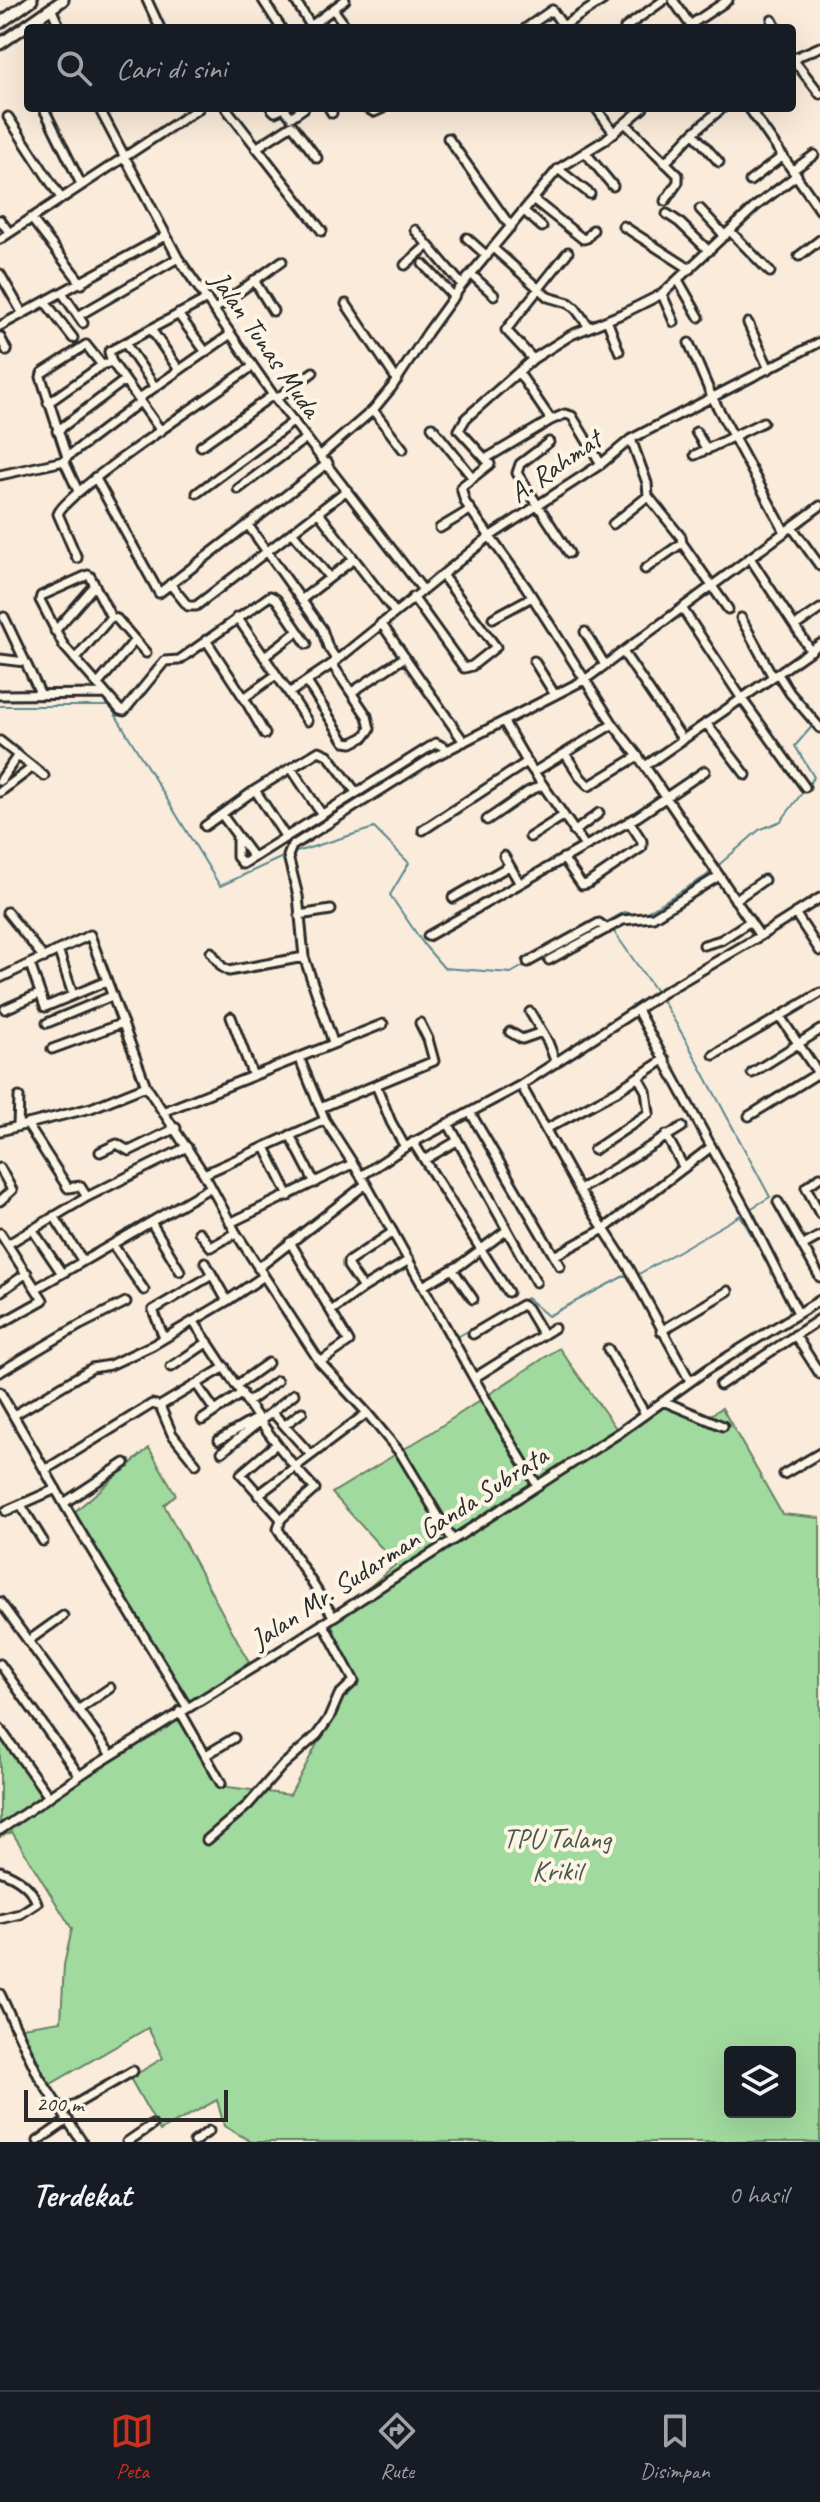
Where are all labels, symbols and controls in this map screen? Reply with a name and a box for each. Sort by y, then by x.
search box [24,24,796,112]
icon: search [52,46,96,90]
text: Cari di sini [116,49,227,87]
street label: Jalan Tunas Muda [201,262,331,426]
street label: A. Rahmat [502,420,611,510]
street label: Jalan Mr. Sudarman Ganda Subrata [242,1437,556,1657]
park label: TPU Talang Krikil [503,1821,613,1888]
map controls [724,2046,796,2118]
button: layers [724,2046,796,2118]
scale bar [24,2086,228,2122]
text: 200 m [36,2090,83,2118]
text: Terdekat [32,2173,131,2216]
text: 0 hasil [728,2178,788,2211]
tab: Peta [110,2409,154,2485]
tab: Rute [375,2409,419,2485]
tab: Disimpan [640,2409,710,2485]

